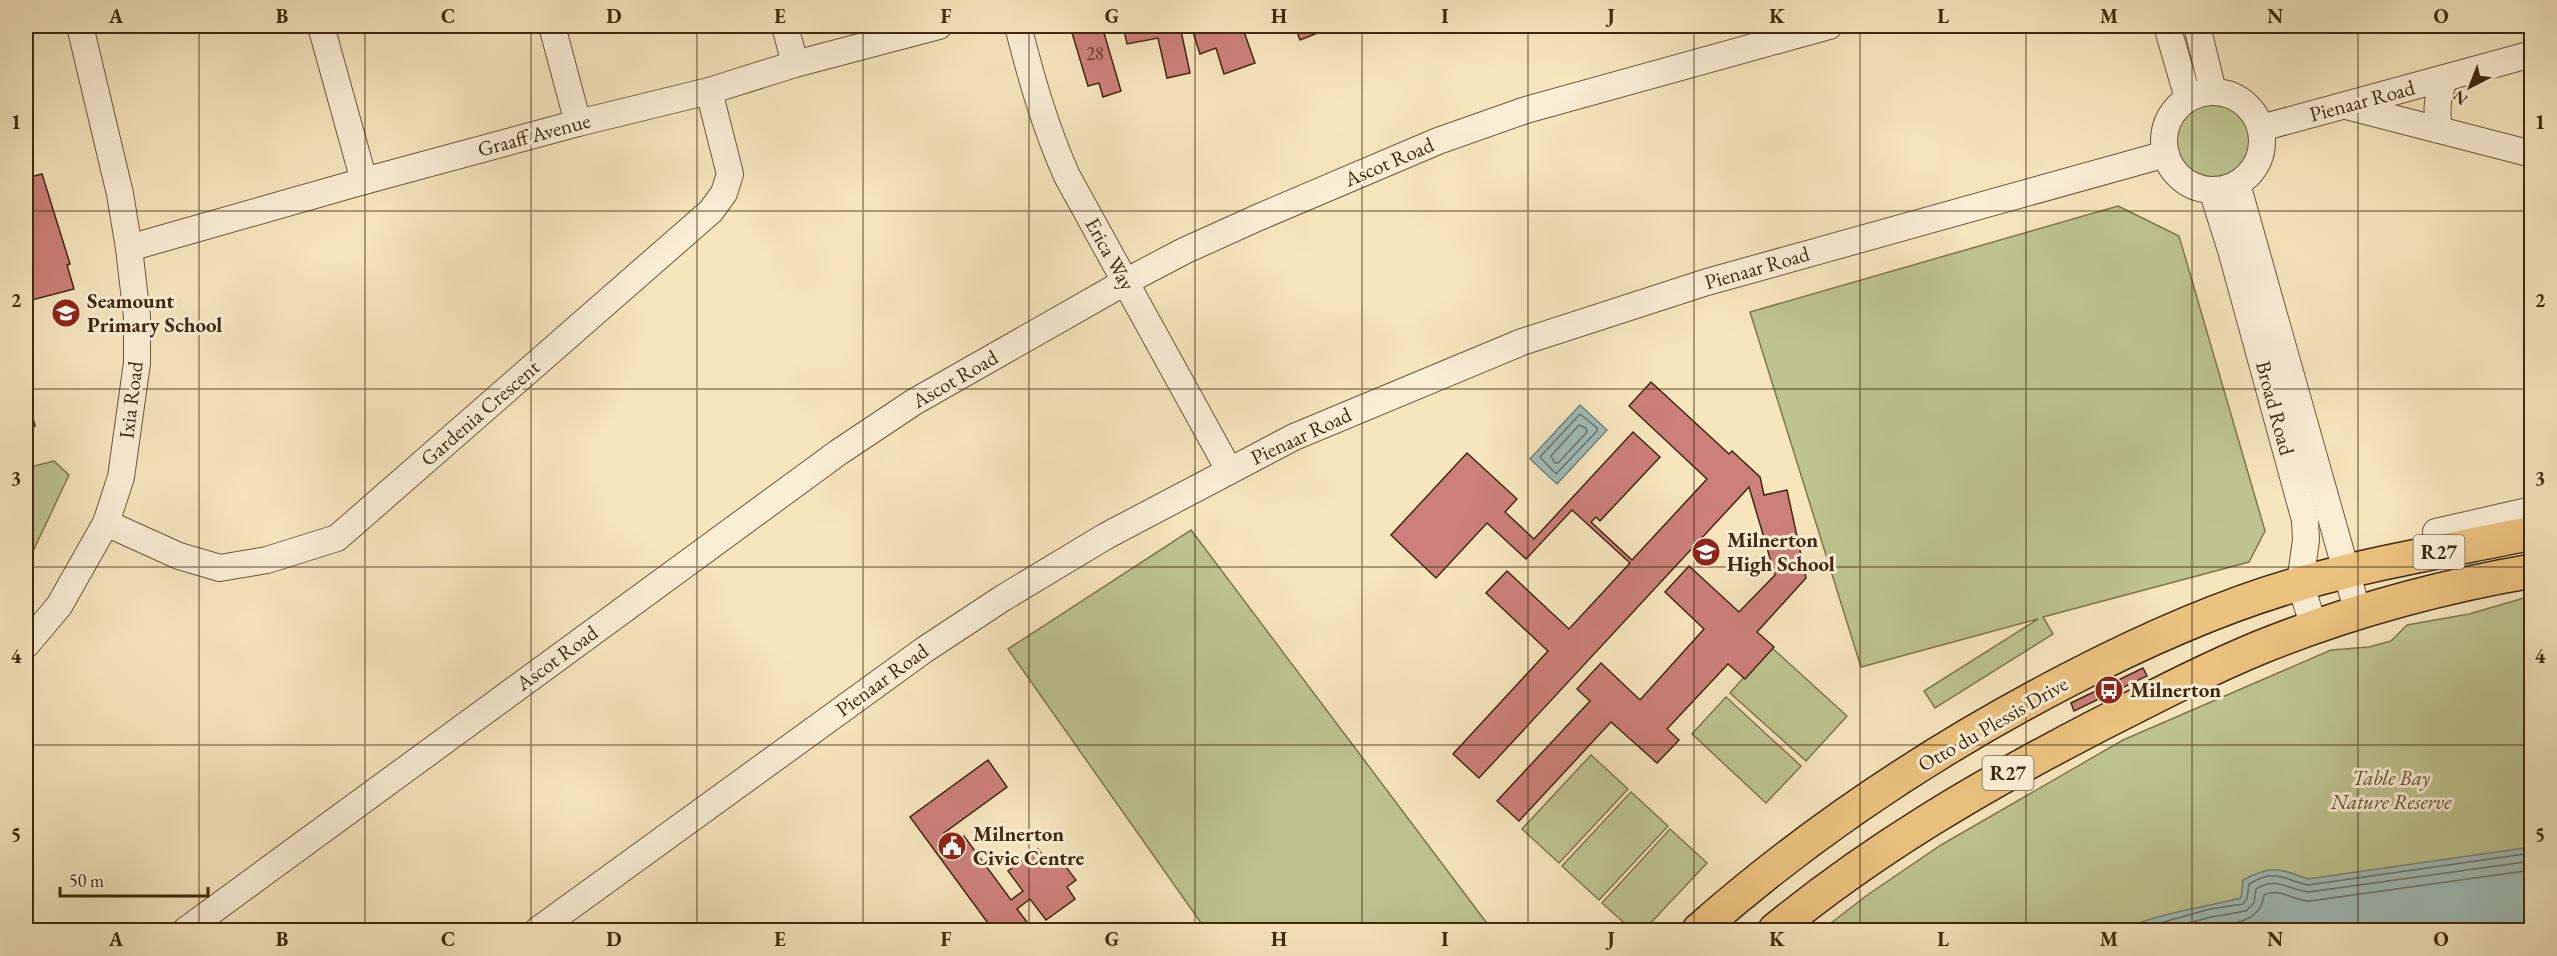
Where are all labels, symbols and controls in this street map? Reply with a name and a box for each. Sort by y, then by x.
text: A [108,3,124,29]
text: B [276,3,288,29]
text: C [441,3,455,29]
text: D [606,3,622,29]
text: E [774,3,786,29]
text: F [941,3,952,29]
text: G [1105,3,1119,29]
text: H [1271,3,1287,29]
text: I [1441,3,1449,29]
text: J [1605,3,1615,29]
text: K [1769,3,1785,29]
text: L [1937,3,1949,29]
text: M [2100,3,2118,29]
text: N [2267,3,2283,29]
text: O [2433,3,2449,29]
house number: 28 [1086,42,1104,65]
north arrow [2440,57,2500,117]
street label: Pienaar Road [2306,73,2418,128]
text: N [2448,86,2472,110]
street label: Graaff Avenue [475,107,593,163]
text: 1 [11,109,21,135]
text: 1 [2535,109,2545,135]
street label: Ascot Road [1339,130,1438,193]
street label: Erica Way [1079,213,1142,296]
street label: Pienaar Road [1701,240,1813,295]
text: 2 [11,287,22,313]
place label: Seamount Primary School [87,287,222,338]
text: 2 [2535,287,2546,313]
school or university icon: Seamount Primary School [50,297,82,329]
street label: Ascot Road [906,343,1003,414]
street label: Gardenia Crescent [415,353,545,472]
street label: Broad Road [2250,358,2301,458]
street label: Ixia Road [112,359,149,440]
street label: Pienaar Road [1246,400,1356,471]
text: 3 [11,465,21,491]
text: 3 [2535,465,2545,491]
place label: Milnerton High School [1727,526,1835,577]
road number: R27 [2414,535,2464,569]
school or university icon: Milnerton High School [1690,536,1722,568]
street label: Ascot Road [510,619,603,697]
street label: Pienaar Road [830,637,934,722]
text: 4 [11,643,22,669]
text: 4 [2535,643,2546,669]
street label: Otto du Plessis Drive [1913,670,2073,778]
bus stop icon: Milnerton [2093,674,2125,706]
place label: Milnerton [2130,676,2221,703]
road number: R27 [1982,756,2034,790]
park label: Table Bay Nature Reserve [2330,764,2452,815]
place label: Milnerton Civic Centre [973,820,1085,871]
text: 5 [11,821,21,847]
text: 5 [2535,821,2545,847]
public building icon: Milnerton Civic Centre [936,830,968,862]
scale bar [60,860,208,898]
text: 50 m [69,869,104,892]
text: A [108,926,124,952]
text: B [276,926,288,952]
text: C [441,926,455,952]
text: D [606,926,622,952]
text: E [774,926,786,952]
text: F [941,926,952,952]
text: G [1105,926,1119,952]
text: H [1271,926,1287,952]
text: I [1441,926,1449,952]
text: J [1605,926,1615,952]
text: K [1769,926,1785,952]
text: L [1937,926,1949,952]
text: M [2100,926,2118,952]
text: N [2267,926,2283,952]
text: O [2433,926,2449,952]

